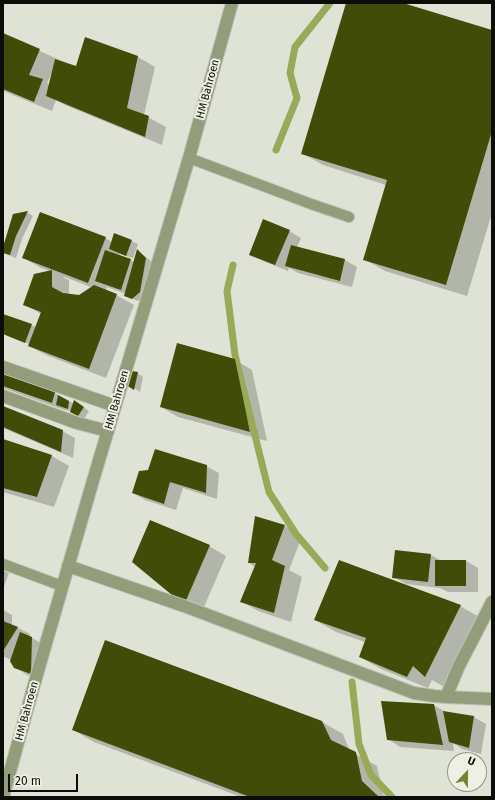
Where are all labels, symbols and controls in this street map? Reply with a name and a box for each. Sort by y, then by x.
street label: HM Bahroen [194,58,222,120]
street label: HM Bahroen [102,369,132,431]
street label: HM Bahroen [13,680,41,742]
north arrow [447,752,487,792]
text: U [466,754,477,769]
scale bar [10,766,80,792]
text: 20 m [15,774,41,788]

